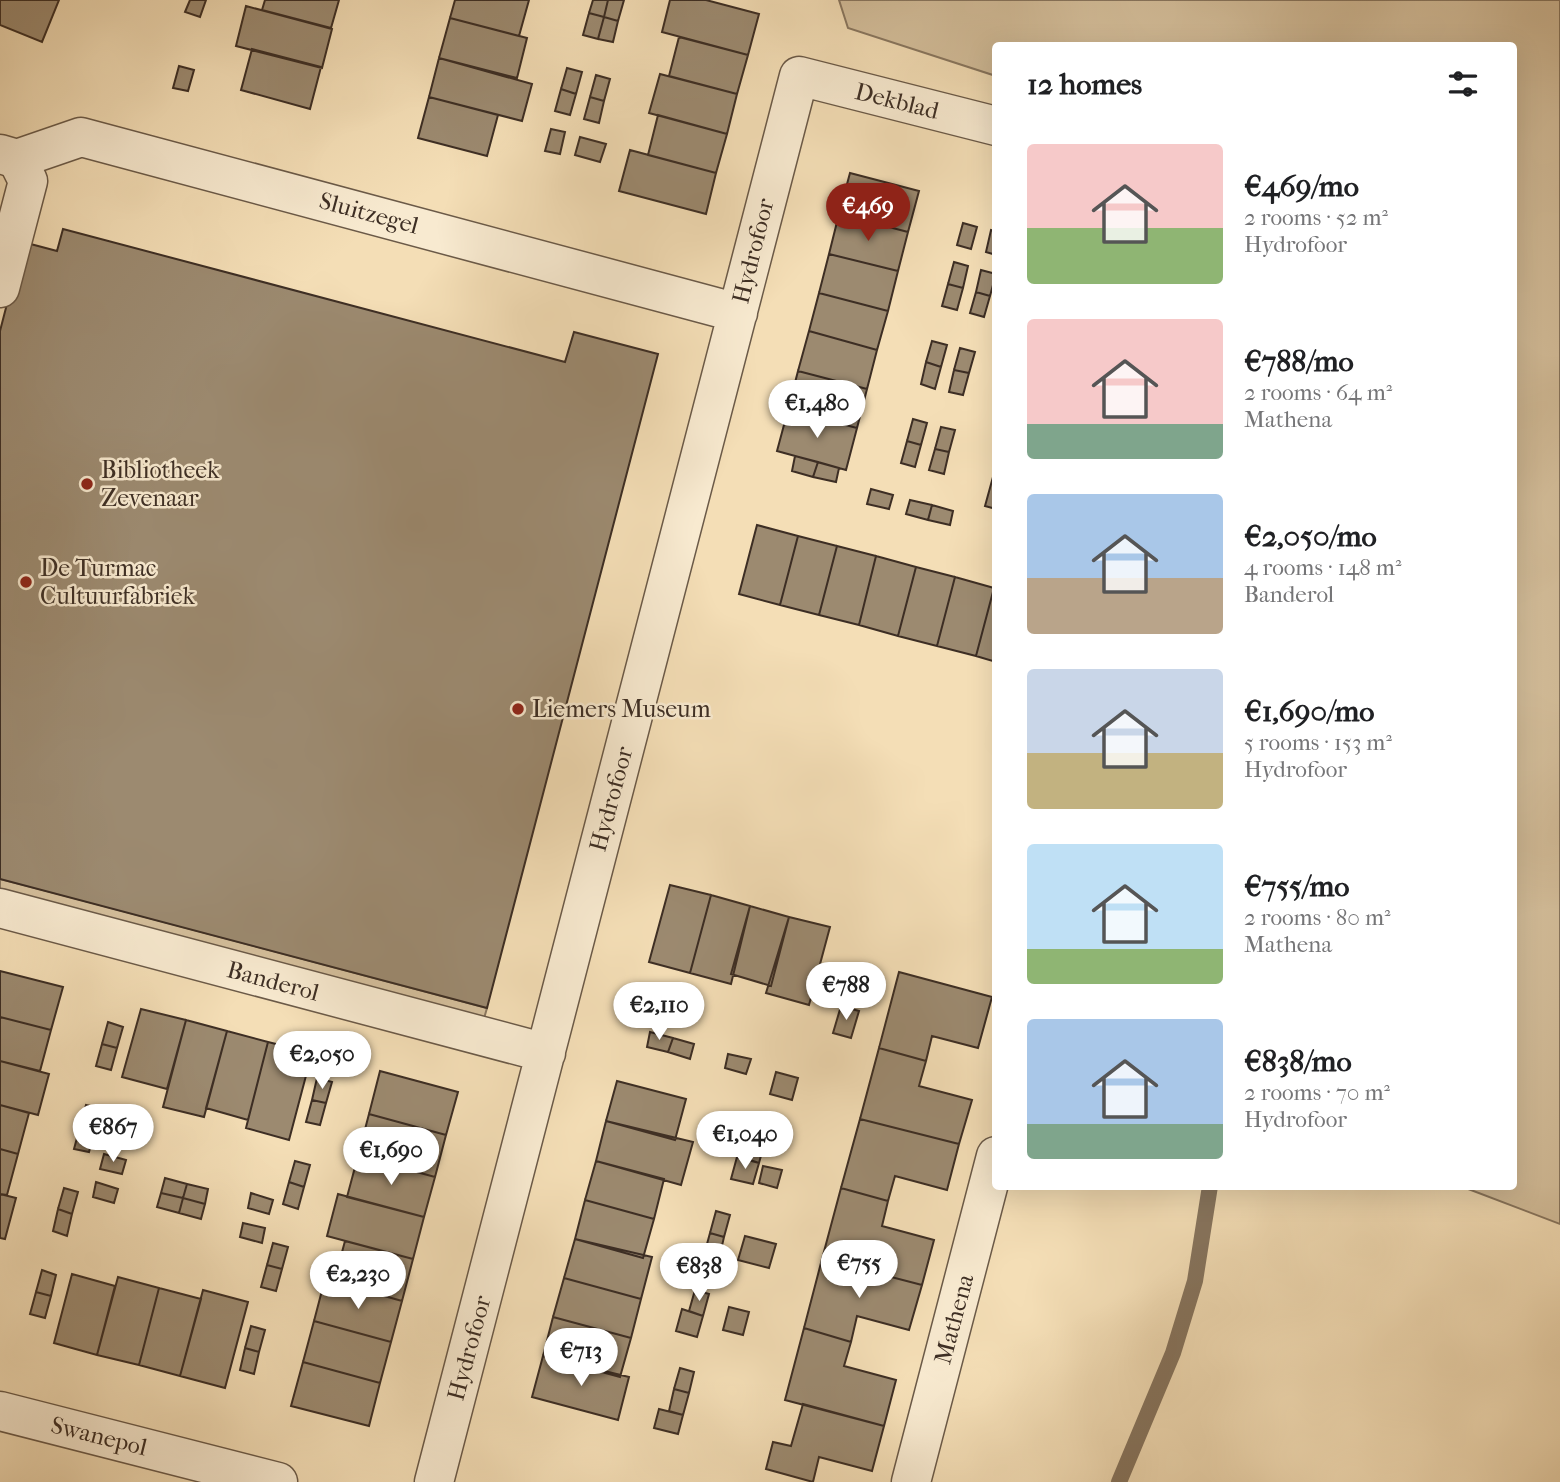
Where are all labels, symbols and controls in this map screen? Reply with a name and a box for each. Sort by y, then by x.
icon: filters [1444,65,1482,103]
text: 12 homes [1027,67,1142,102]
street label: Dekblad [852,77,943,125]
text: €469/mo [1244,169,1359,204]
icon: home [1083,172,1167,256]
pin: €469 [827,184,909,243]
street label: Sluitzegel [316,186,422,240]
text: €469 [842,192,894,219]
street label: Hydrofoor [726,195,780,307]
text: 2 rooms · 52 m² [1244,204,1388,231]
text: Hydrofoor [1244,231,1347,258]
text: €788/mo [1244,344,1354,379]
icon: home [1083,347,1167,431]
text: 2 rooms · 64 m² [1244,379,1392,406]
pin: €1,480 [760,380,874,440]
text: €1,480 [784,389,850,416]
text: Mathena [1244,406,1332,433]
place label: Bibliotheek Zevenaar [101,456,220,512]
marker: Bibliotheek Zevenaar [79,476,95,492]
text: €2,050/mo [1244,519,1377,554]
icon: home [1083,522,1167,606]
place label: De Turmac Cultuurfabriek [40,554,195,610]
text: 4 rooms · 148 m² [1244,554,1401,581]
marker: De Turmac Cultuurfabriek [18,574,34,590]
text: Banderol [1244,581,1334,608]
text: €1,690/mo [1244,694,1374,729]
place label: Liemers Museum [532,695,711,723]
icon: home [1083,697,1167,781]
marker: Liemers Museum [510,701,526,717]
text: 5 rooms · 153 m² [1244,729,1392,756]
street label: Hydrofoor [584,743,639,855]
text: Hydrofoor [1244,756,1347,783]
text: €755/mo [1244,869,1349,904]
icon: home [1083,872,1167,956]
text: 2 rooms · 80 m² [1244,904,1391,931]
text: Mathena [1244,931,1332,958]
street label: Banderol [224,955,322,1007]
pin: €788 [805,962,887,1022]
text: €788 [822,971,870,998]
pin: €2,110 [602,982,716,1042]
text: €2,110 [629,991,689,1018]
pin: €2,050 [265,1032,379,1091]
text: €2,050 [289,1040,355,1067]
text: €838/mo [1244,1044,1352,1079]
icon: home [1083,1047,1167,1131]
text: 2 rooms · 70 m² [1244,1079,1390,1106]
pin: €867 [72,1104,154,1164]
text: Hydrofoor [1244,1106,1347,1133]
pin: €1,040 [688,1112,802,1171]
text: €867 [89,1113,137,1140]
text: €1,040 [712,1120,778,1147]
pin: €1,690 [334,1128,448,1187]
text: €1,690 [359,1136,423,1163]
pin: €755 [818,1240,900,1300]
pin: €838 [658,1244,740,1303]
text: €755 [837,1249,881,1276]
pin: €2,230 [301,1252,415,1311]
text: €838 [676,1252,722,1279]
text: €2,230 [326,1260,390,1287]
street label: Mathena [929,1270,980,1367]
street label: Hydrofoor [442,1292,497,1404]
pin: €713 [540,1328,622,1388]
text: €713 [560,1337,602,1364]
street label: Swanepol [48,1411,150,1462]

